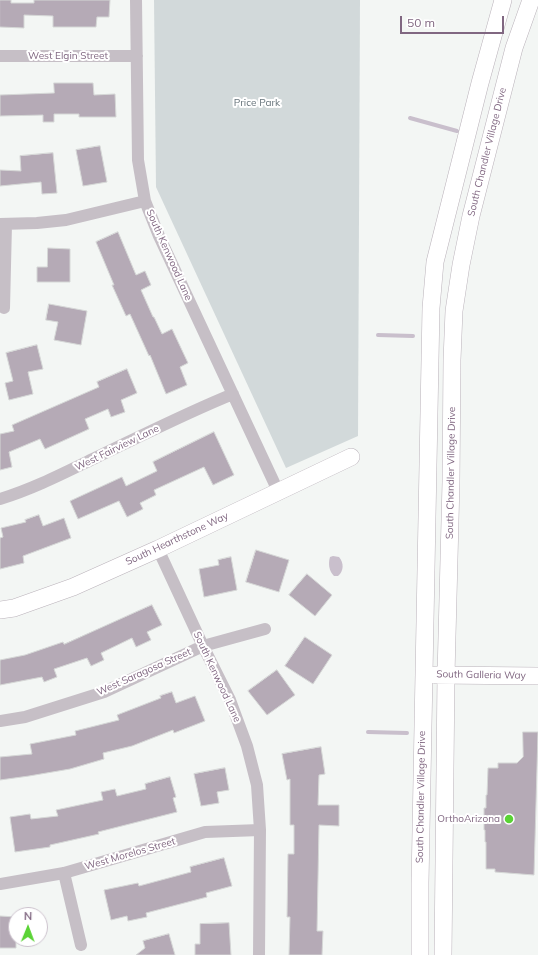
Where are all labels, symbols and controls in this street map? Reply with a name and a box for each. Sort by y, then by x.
scale bar [402,8,506,34]
text: 50 m [407,15,435,30]
street label: West Elgin Street [28,50,108,62]
street label: South Chandler Village Drive [465,86,509,218]
park label: Price Park [234,97,280,109]
street label: South Kenwood Lane [143,208,195,302]
street label: South Chandler Village Drive [444,407,458,539]
street label: West Fairview Lane [73,422,161,474]
street label: South Hearthstone Way [124,510,230,568]
street label: South Kenwood Lane [191,630,243,724]
street label: West Saragosa Street [95,646,193,698]
street label: South Galleria Way [436,668,526,682]
street label: South Chandler Village Drive [414,731,428,863]
place label: OrthoArizona [437,813,500,825]
marker: OrthoArizona [503,813,515,825]
street label: West Morelos Street [83,835,177,873]
north arrow [8,907,48,947]
text: N [24,909,32,923]

